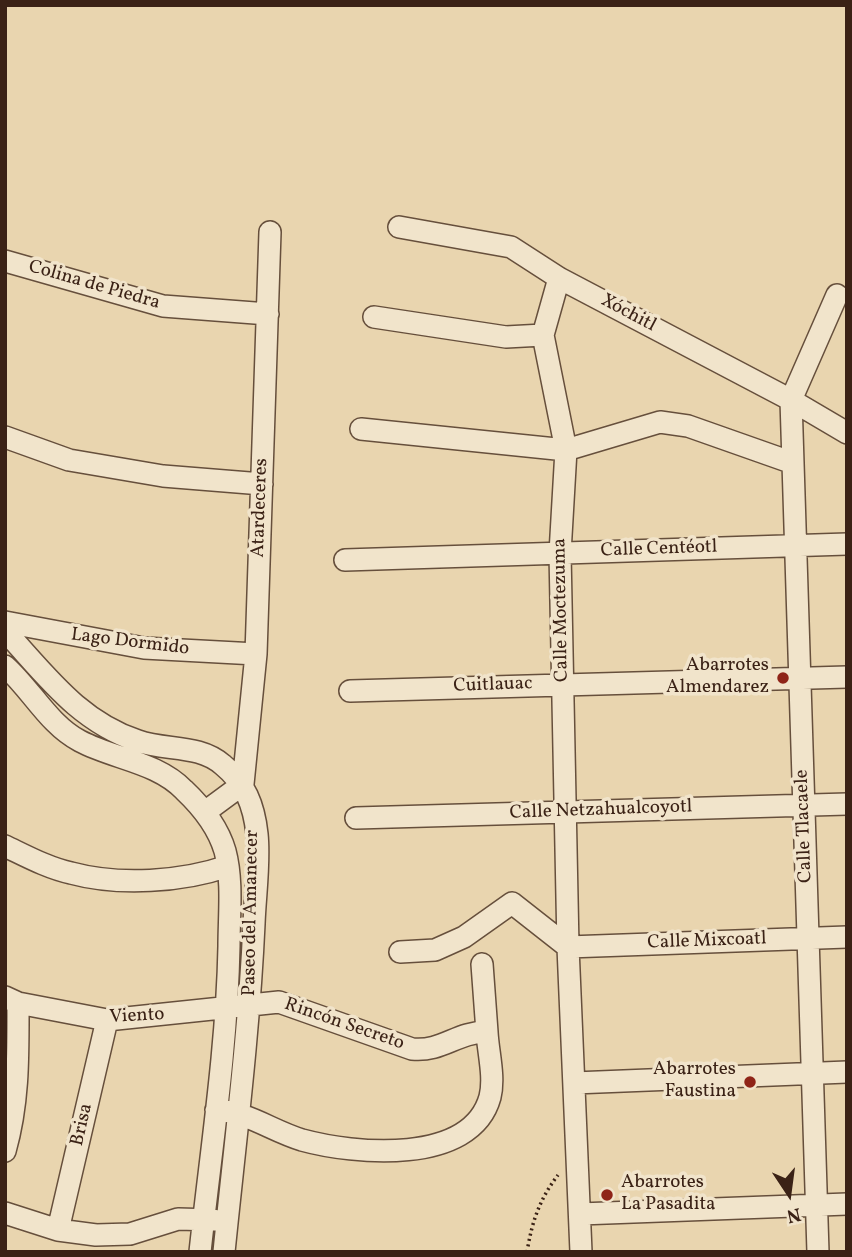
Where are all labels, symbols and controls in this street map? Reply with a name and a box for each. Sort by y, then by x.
street label: Colina de Piedra [26,256,162,316]
street label: Xóchitl [596,290,660,338]
street label: Atardeceres [248,458,274,558]
street label: Calle Centéotl [600,537,718,563]
street label: Calle Moctezuma [549,538,575,682]
street label: Lago Dormido [70,624,190,662]
place label: Abarrotes Almendarez [666,656,769,700]
marker: Abarrotes Almendarez [775,670,791,686]
street label: Cuitlauac [453,673,533,699]
street label: Calle Tlacaele [792,769,818,883]
street label: Calle Netzahualcoyotl [509,796,693,826]
street label: Paseo del Amanecer [239,830,265,996]
street label: Calle Mixcoatl [647,929,767,955]
street label: Rincón Secreto [281,994,407,1056]
street label: Viento [109,1004,165,1030]
place label: Abarrotes Faustina [653,1060,736,1104]
marker: Abarrotes Faustina [742,1074,758,1090]
street label: Brisa [67,1101,99,1149]
north arrow [754,1159,824,1229]
place label: Abarrotes La Pasadita [621,1173,716,1217]
marker: Abarrotes La Pasadita [599,1187,615,1203]
text: N [784,1200,803,1229]

